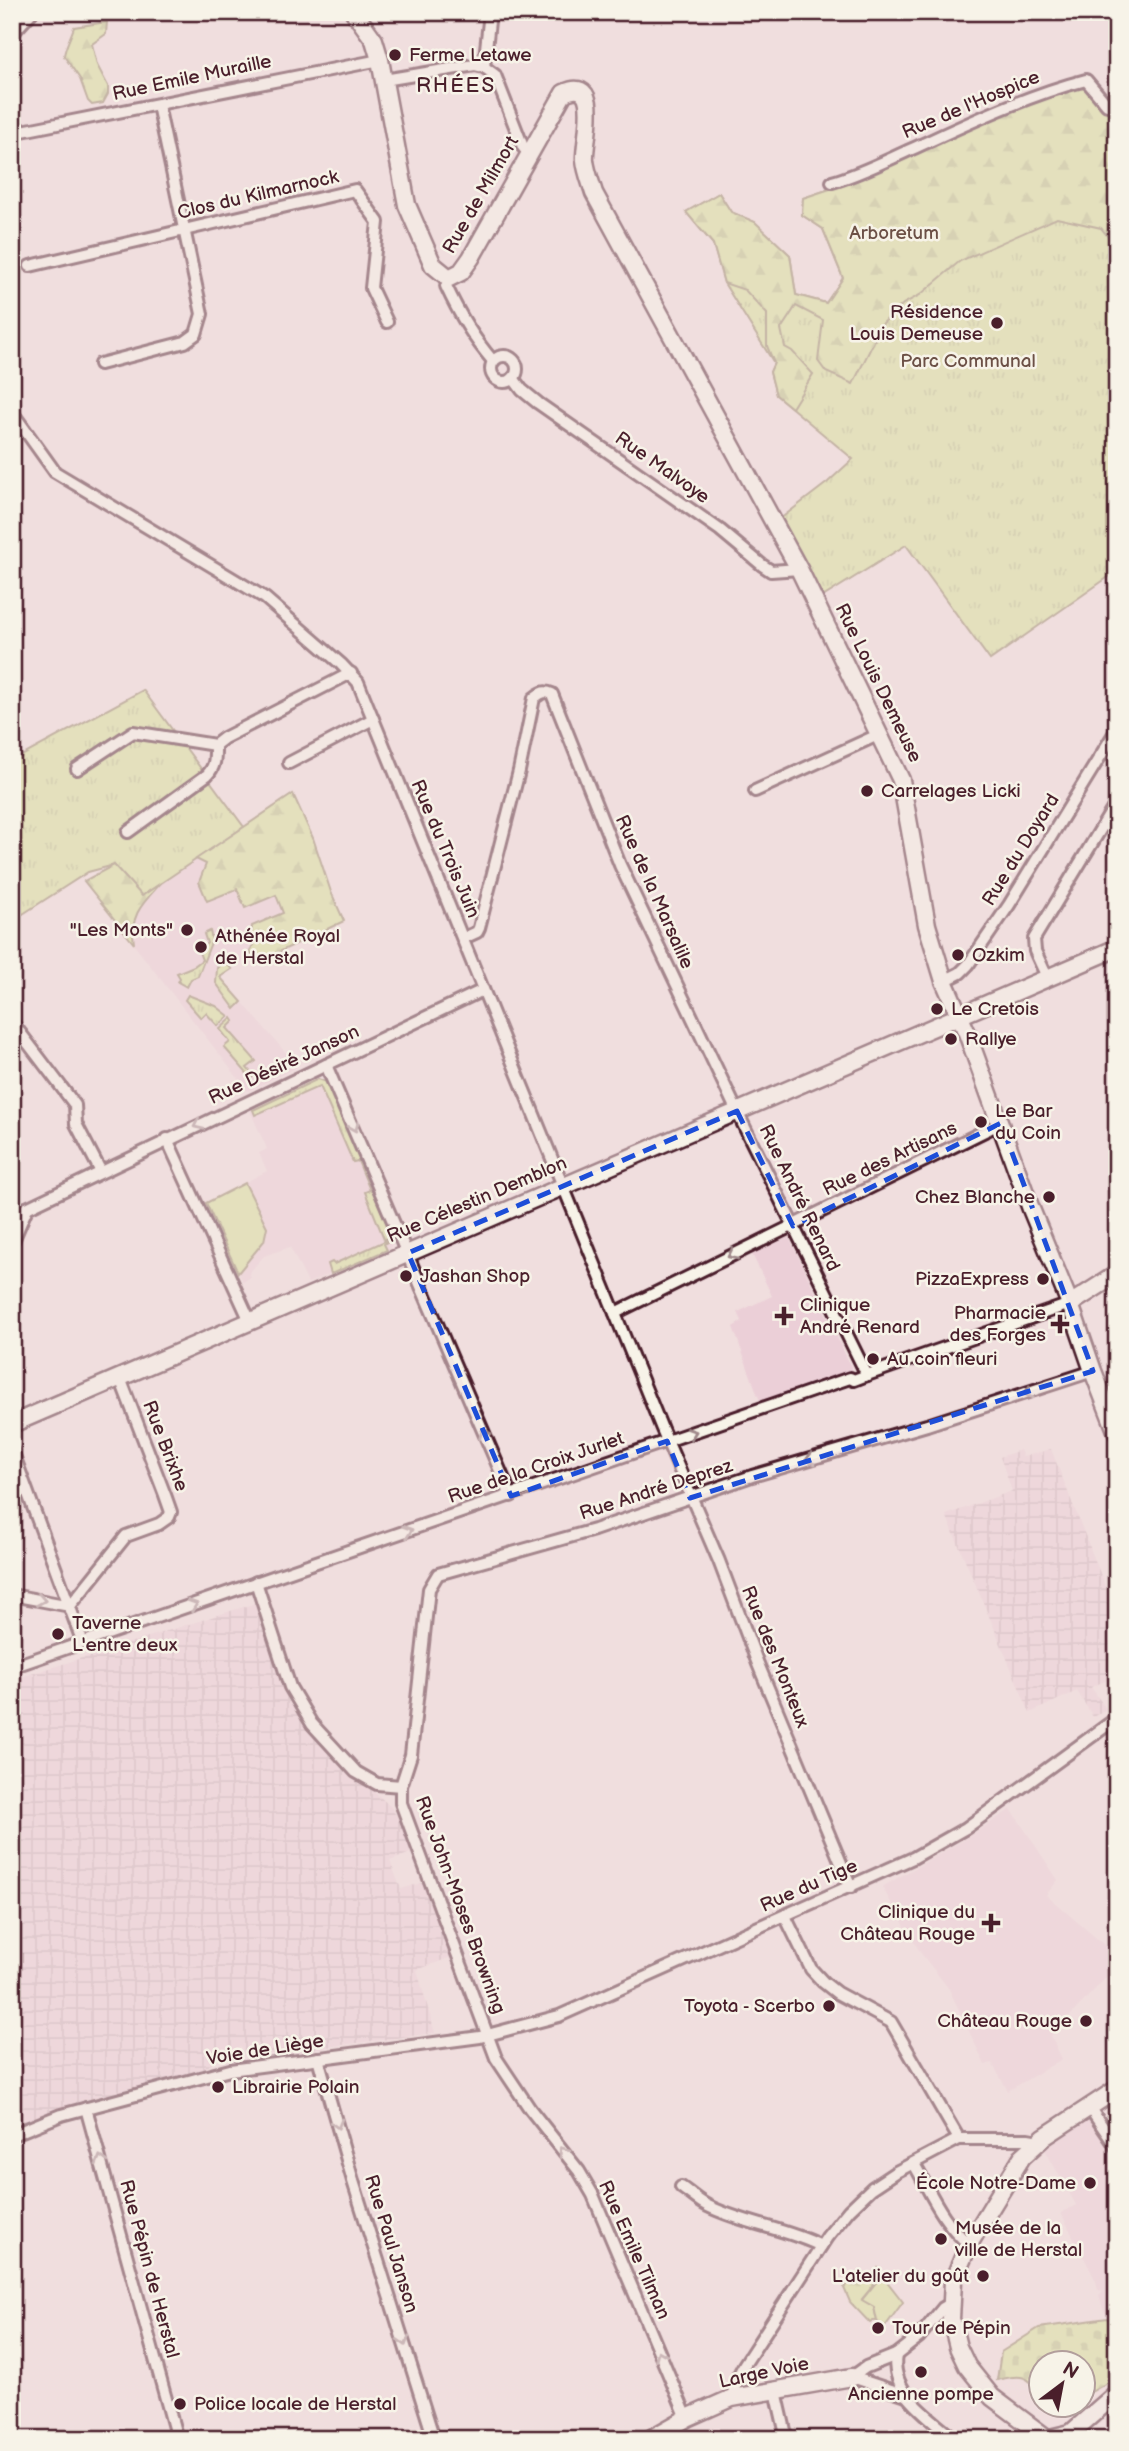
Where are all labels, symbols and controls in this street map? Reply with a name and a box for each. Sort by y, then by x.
place label: Ferme Letawe [409,44,532,67]
marker: Ferme Letawe [387,47,403,63]
street label: Rue Emile Muraille [110,50,274,106]
street label: Rue de l'Hospice [899,66,1043,144]
district label: RHÉES [416,73,496,98]
street label: Rue de Milmort [438,132,524,258]
street label: Clos du Kilmarnock [175,165,342,225]
park label: Arboretum [849,222,939,245]
place label: Résidence Louis Demeuse [849,301,983,346]
marker: Résidence Louis Demeuse [989,315,1005,331]
park label: Parc Communal [900,350,1036,373]
street label: Rue Malvoye [610,427,714,509]
street label: Rue Louis Demeuse [830,600,926,766]
street label: Rue du Trois Juin [406,776,484,922]
place label: Carrelages Licki [881,780,1021,803]
marker: Carrelages Licki [859,783,875,799]
street label: Rue du Doyard [977,790,1065,910]
street label: Rue de la Marsalile [610,811,698,973]
place label: "Les Monts" [70,919,173,942]
marker: "Les Monts" [179,922,195,938]
place label: Athénée Royal de Herstal [215,925,340,970]
marker: Athénée Royal de Herstal [193,939,209,955]
place label: Ozkim [972,944,1025,967]
marker: Ozkim [950,947,966,963]
place label: Le Cretois [951,998,1039,1021]
marker: Le Cretois [929,1001,945,1017]
street label: Rue Désiré Janson [205,1020,363,1110]
place label: Rallye [965,1028,1016,1051]
marker: Rallye [943,1031,959,1047]
place label: Le Bar du Coin [995,1100,1061,1145]
marker: Le Bar du Coin [973,1114,989,1130]
one-way arrow [193,1117,205,1131]
street label: Rue des Artisans [819,1117,961,1201]
one-way arrow [346,1120,360,1132]
street label: Rue André Renard [754,1121,844,1275]
street label: Rue Célestin Demblon [383,1152,571,1248]
place label: Chez Blanche [915,1186,1035,1209]
marker: Chez Blanche [1041,1189,1057,1205]
one-way arrow [727,1247,739,1261]
place label: Jashan Shop [420,1265,530,1288]
marker: Jashan Shop [398,1268,414,1284]
place label: PizzaExpress [915,1268,1029,1291]
marker: PizzaExpress [1035,1271,1051,1287]
place label: Clinique André Renard [800,1294,920,1339]
place label: Pharmacie des Forges [950,1302,1046,1347]
marker: Clinique André Renard [774,1306,794,1326]
marker: Pharmacie des Forges [1052,1316,1068,1332]
place label: Au coin fleuri [887,1348,997,1371]
marker: Au coin fleuri [865,1351,881,1367]
one-way arrow [1022,1385,1035,1399]
street label: Rue Brixhe [137,1397,193,1495]
street label: Rue de la Croix Jurlet [445,1427,627,1509]
one-way arrow [686,1427,698,1441]
one-way arrow [478,1428,492,1440]
one-way arrow [805,1451,817,1466]
street label: Rue André Deprez [577,1454,736,1526]
one-way arrow [401,1525,413,1539]
street label: Rue des Monteux [736,1583,814,1731]
one-way arrow [35,1592,47,1607]
one-way arrow [186,1599,198,1613]
place label: Taverne L'entre deux [72,1612,178,1657]
marker: Taverne L'entre deux [50,1626,66,1642]
street label: Rue John-Moses Browning [410,1793,510,2017]
street label: Rue du Tige [757,1854,861,1918]
place label: Clinique du Château Rouge [840,1901,975,1946]
marker: Clinique du Château Rouge [981,1913,1001,1933]
place label: Toyota - Scerbo [684,1995,815,2018]
marker: Toyota - Scerbo [821,1998,837,2014]
place label: Château Rouge [937,2010,1072,2033]
marker: Château Rouge [1078,2013,1094,2029]
street label: Voie de Liège [205,2029,325,2071]
place label: Librairie Polain [232,2076,359,2099]
marker: Librairie Polain [210,2079,226,2095]
one-way arrow [329,2118,343,2130]
one-way arrow [558,2146,571,2158]
one-way arrow [94,2155,109,2167]
place label: École Notre-Dame [916,2171,1076,2195]
street label: Rue Paul Janson [359,2172,423,2316]
marker: École Notre-Dame [1082,2175,1098,2191]
street label: Rue Pépin de Herstal [114,2177,184,2361]
street label: Rue Emile Tilman [593,2177,675,2323]
place label: Musée de la ville de Herstal [954,2217,1082,2262]
marker: Musée de la ville de Herstal [933,2231,949,2247]
place label: L'atelier du goût [832,2265,969,2288]
marker: L'atelier du goût [975,2268,991,2284]
place label: Tour de Pépin [892,2317,1011,2340]
marker: Tour de Pépin [870,2320,886,2336]
one-way arrow [395,2335,410,2347]
one-way arrow [655,2350,669,2362]
north arrow [1028,2350,1098,2420]
street label: Large Voie [717,2352,811,2394]
text: N [1058,2357,1082,2384]
marker: Ancienne pompe [913,2364,929,2380]
place label: Ancienne pompe [848,2383,994,2406]
place label: Police locale de Herstal [194,2393,396,2416]
marker: Police locale de Herstal [172,2396,188,2412]

